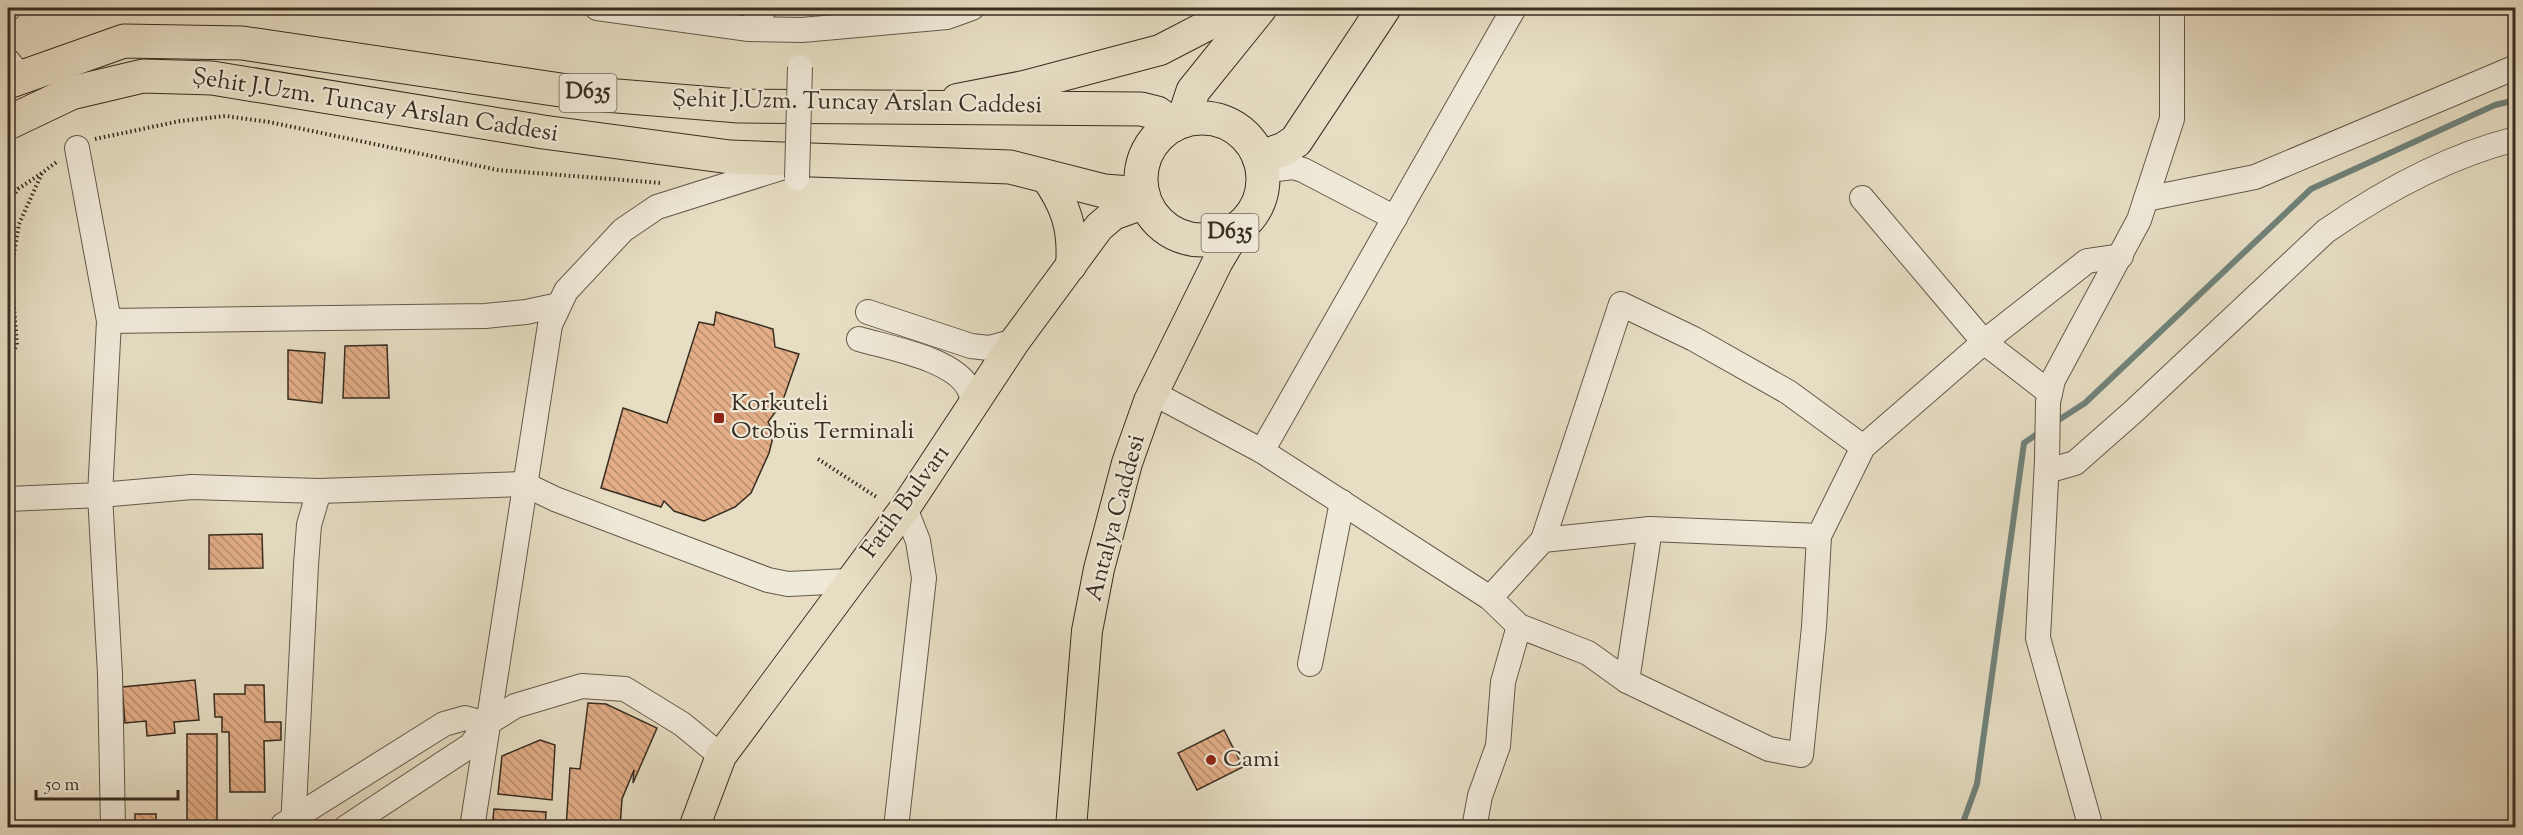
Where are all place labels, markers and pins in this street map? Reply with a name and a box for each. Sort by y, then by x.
place label: Korkuteli Otobüs Terminali [731,387,915,449]
marker: Korkuteli Otobüs Terminali [712,411,726,425]
place label: Cami [1223,743,1280,777]
marker: Cami [1204,753,1218,767]

